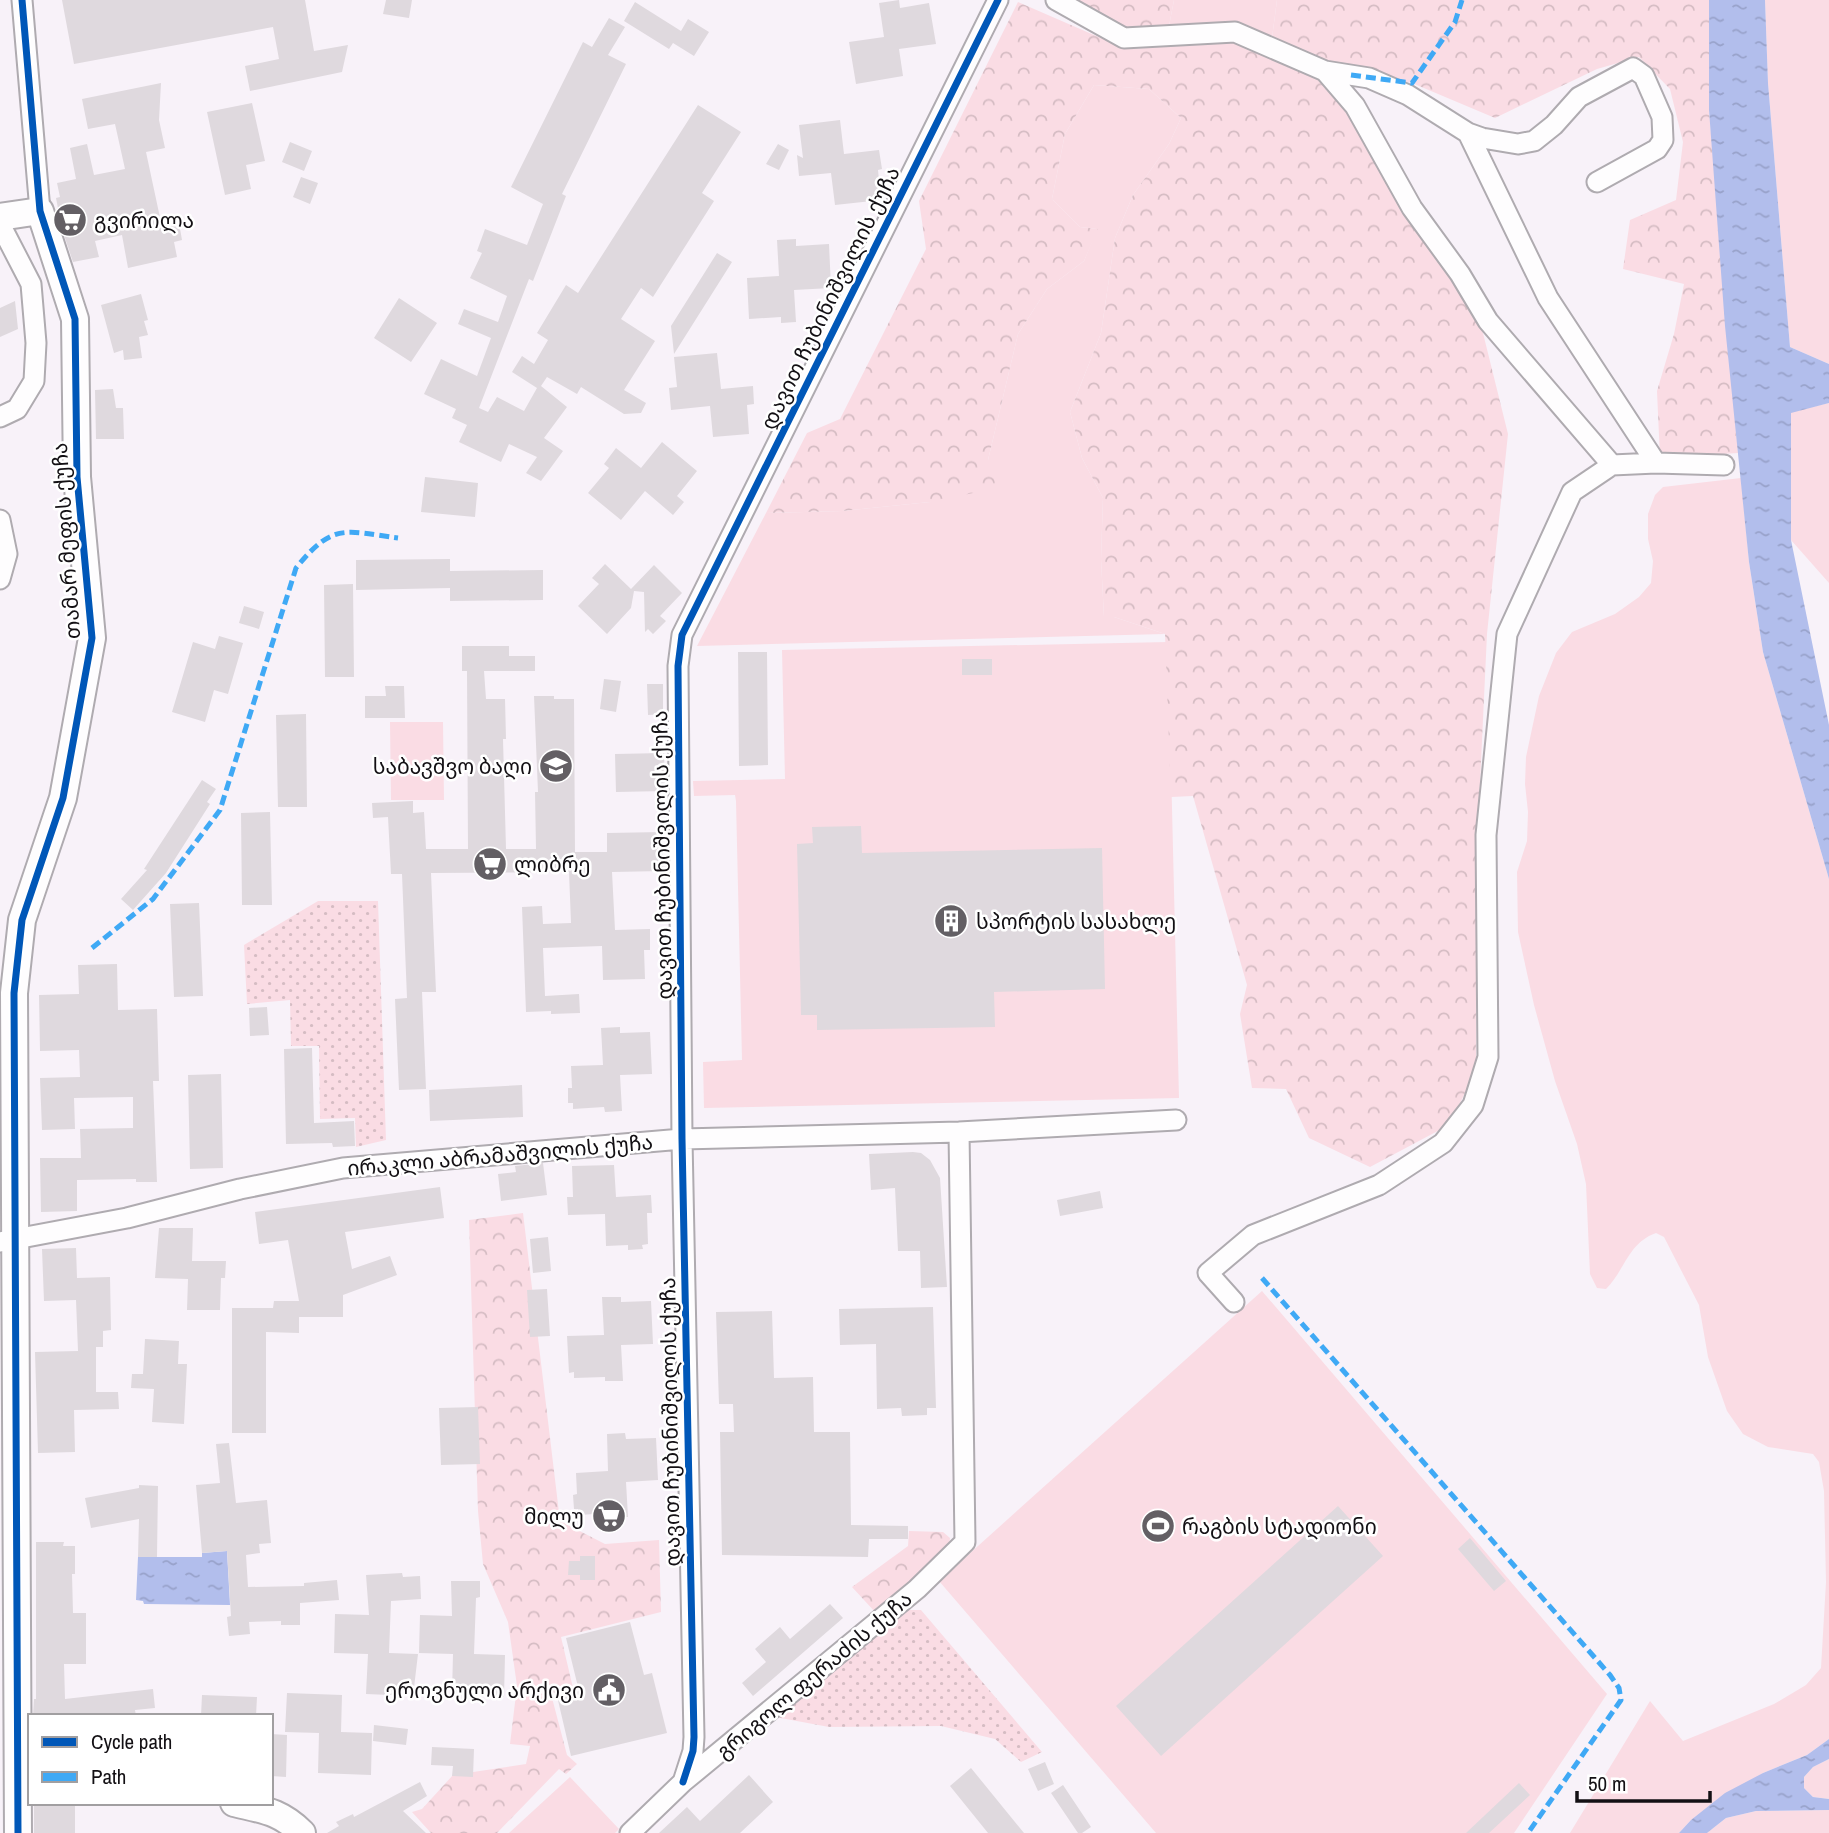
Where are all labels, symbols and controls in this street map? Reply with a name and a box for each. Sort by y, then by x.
street label: დავით ჩუბინიშვილის ქუჩა [754,162,906,434]
supermarket icon: გვირილა [51,201,89,239]
place label: გვირილა [94,206,194,235]
street label: თამარ მეფის ქუჩა [45,442,87,640]
street label: დავით ჩუბინიშვილის ქუჩა [645,710,679,1000]
school or university icon: საბავშვო ბაღი [537,747,575,785]
place label: საბავშვო ბაღი [373,752,532,781]
supermarket icon: ლიბრე [471,845,509,883]
place label: ლიბრე [514,850,591,879]
building icon: სპორტის სასახლე [932,902,970,940]
place label: სპორტის სასახლე [976,907,1176,936]
street label: ირაკლი აბრამაშვილის ქუჩა [346,1127,654,1183]
street label: დავით ჩუბინიშვილის ქუჩა [653,1277,687,1567]
supermarket icon: მილუ [590,1497,628,1535]
place label: მილუ [524,1502,584,1531]
sports icon: რაგბის სტადიონი [1139,1507,1177,1545]
place label: რაგბის სტადიონი [1182,1512,1377,1541]
street label: გრიგოლ ფერაძის ქუჩა [710,1584,918,1766]
public building icon: ეროვნული არქივი [590,1671,628,1709]
place label: ეროვნული არქივი [385,1676,584,1705]
legend [28,1714,273,1805]
text: Cycle path [91,1727,172,1756]
scale bar [1577,1759,1710,1803]
text: Path [91,1762,126,1791]
text: 50 m [1588,1769,1626,1798]

